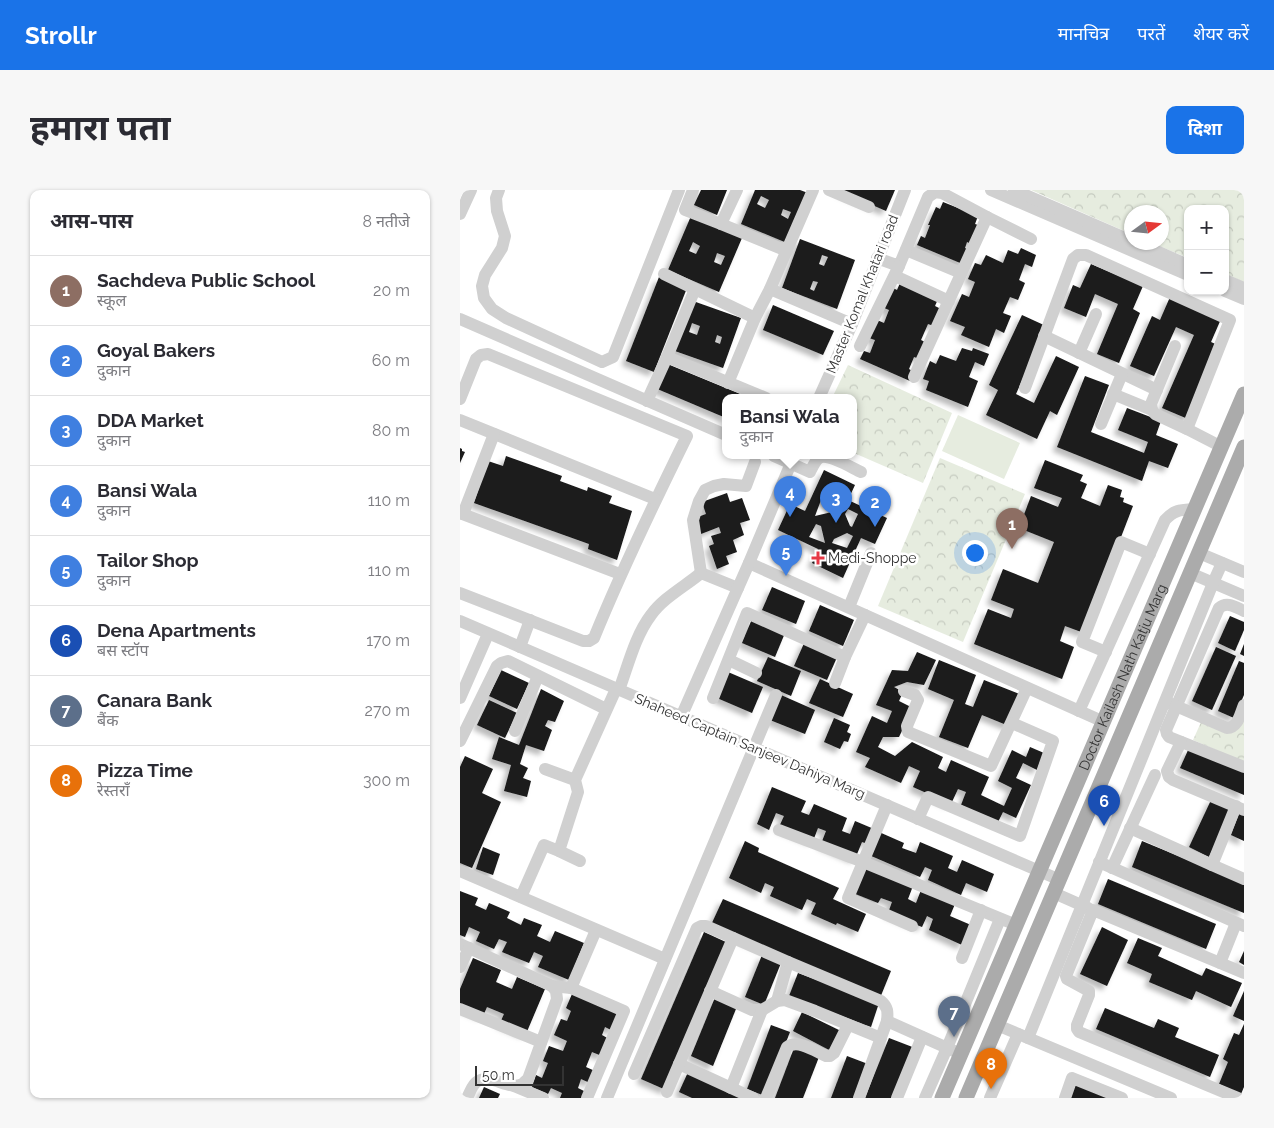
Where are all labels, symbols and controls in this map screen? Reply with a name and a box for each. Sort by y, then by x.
text: Strollr [25,21,97,50]
text: मानचित्र [1058,23,1109,44]
text: परतें [1137,23,1165,44]
text: शेयर करें [1193,23,1249,44]
button: दिशा [1166,106,1244,154]
text: हमारा पता [30,107,171,148]
north arrow [1124,205,1169,250]
map controls [1184,205,1229,295]
button: + [1184,205,1229,250]
text: आस-पास [50,208,133,233]
text: 8 नतीजे [362,212,410,231]
street label: Master Komal Khatari road [823,212,901,376]
button: − [1184,250,1229,295]
text: Sachdeva Public School [97,269,315,291]
text: 1 [62,281,70,300]
text: 20 m [373,281,410,300]
text: स्कूल [97,291,126,310]
text: Goyal Bakers [97,339,215,361]
text: 2 [61,351,71,370]
text: 60 m [372,351,410,370]
text: दुकान [97,361,131,380]
popup [722,394,857,459]
text: Bansi Wala [739,405,840,427]
text: DDA Market [97,409,204,431]
text: 3 [62,421,70,440]
text: 80 m [372,421,410,440]
text: दुकान [739,427,773,446]
text: दुकान [97,431,131,450]
pin: 4 [774,476,806,517]
text: Bansi Wala [97,479,197,501]
pin: 3 [820,482,852,523]
pin: 2 [859,486,891,527]
text: 4 [61,491,71,510]
text: 110 m [368,491,410,510]
text: दुकान [97,501,131,520]
pin: 1 [996,508,1028,549]
pin: 5 [770,535,802,576]
your location [962,540,988,566]
text: Tailor Shop [97,549,199,571]
place label: Medi-Shoppe [828,550,917,566]
marker: Medi-Shoppe [812,552,824,564]
text: 5 [62,561,70,580]
text: 110 m [368,561,410,580]
text: दुकान [97,571,131,590]
street label: Doctor Kailash Nath Katju Marg [1076,581,1170,773]
text: Dena Apartments [97,619,256,641]
text: 6 [61,631,71,650]
text: 170 m [366,631,410,650]
text: बस स्टॉप [97,641,149,660]
text: Canara Bank [97,689,212,711]
street label: Shaheed Captain Sanjeev Dahiya Marg [632,690,868,802]
text: 7 [62,701,70,720]
text: 270 m [365,701,410,720]
text: बैंक [97,711,118,730]
text: Pizza Time [97,759,193,781]
text: 8 [61,771,71,790]
text: 300 m [363,771,410,790]
text: रेस्तराँ [97,781,130,800]
pin: 6 [1088,785,1120,826]
pin: 7 [938,996,970,1037]
pin: 8 [975,1048,1007,1089]
scale bar [475,1063,564,1086]
text: 50 m [482,1067,515,1083]

